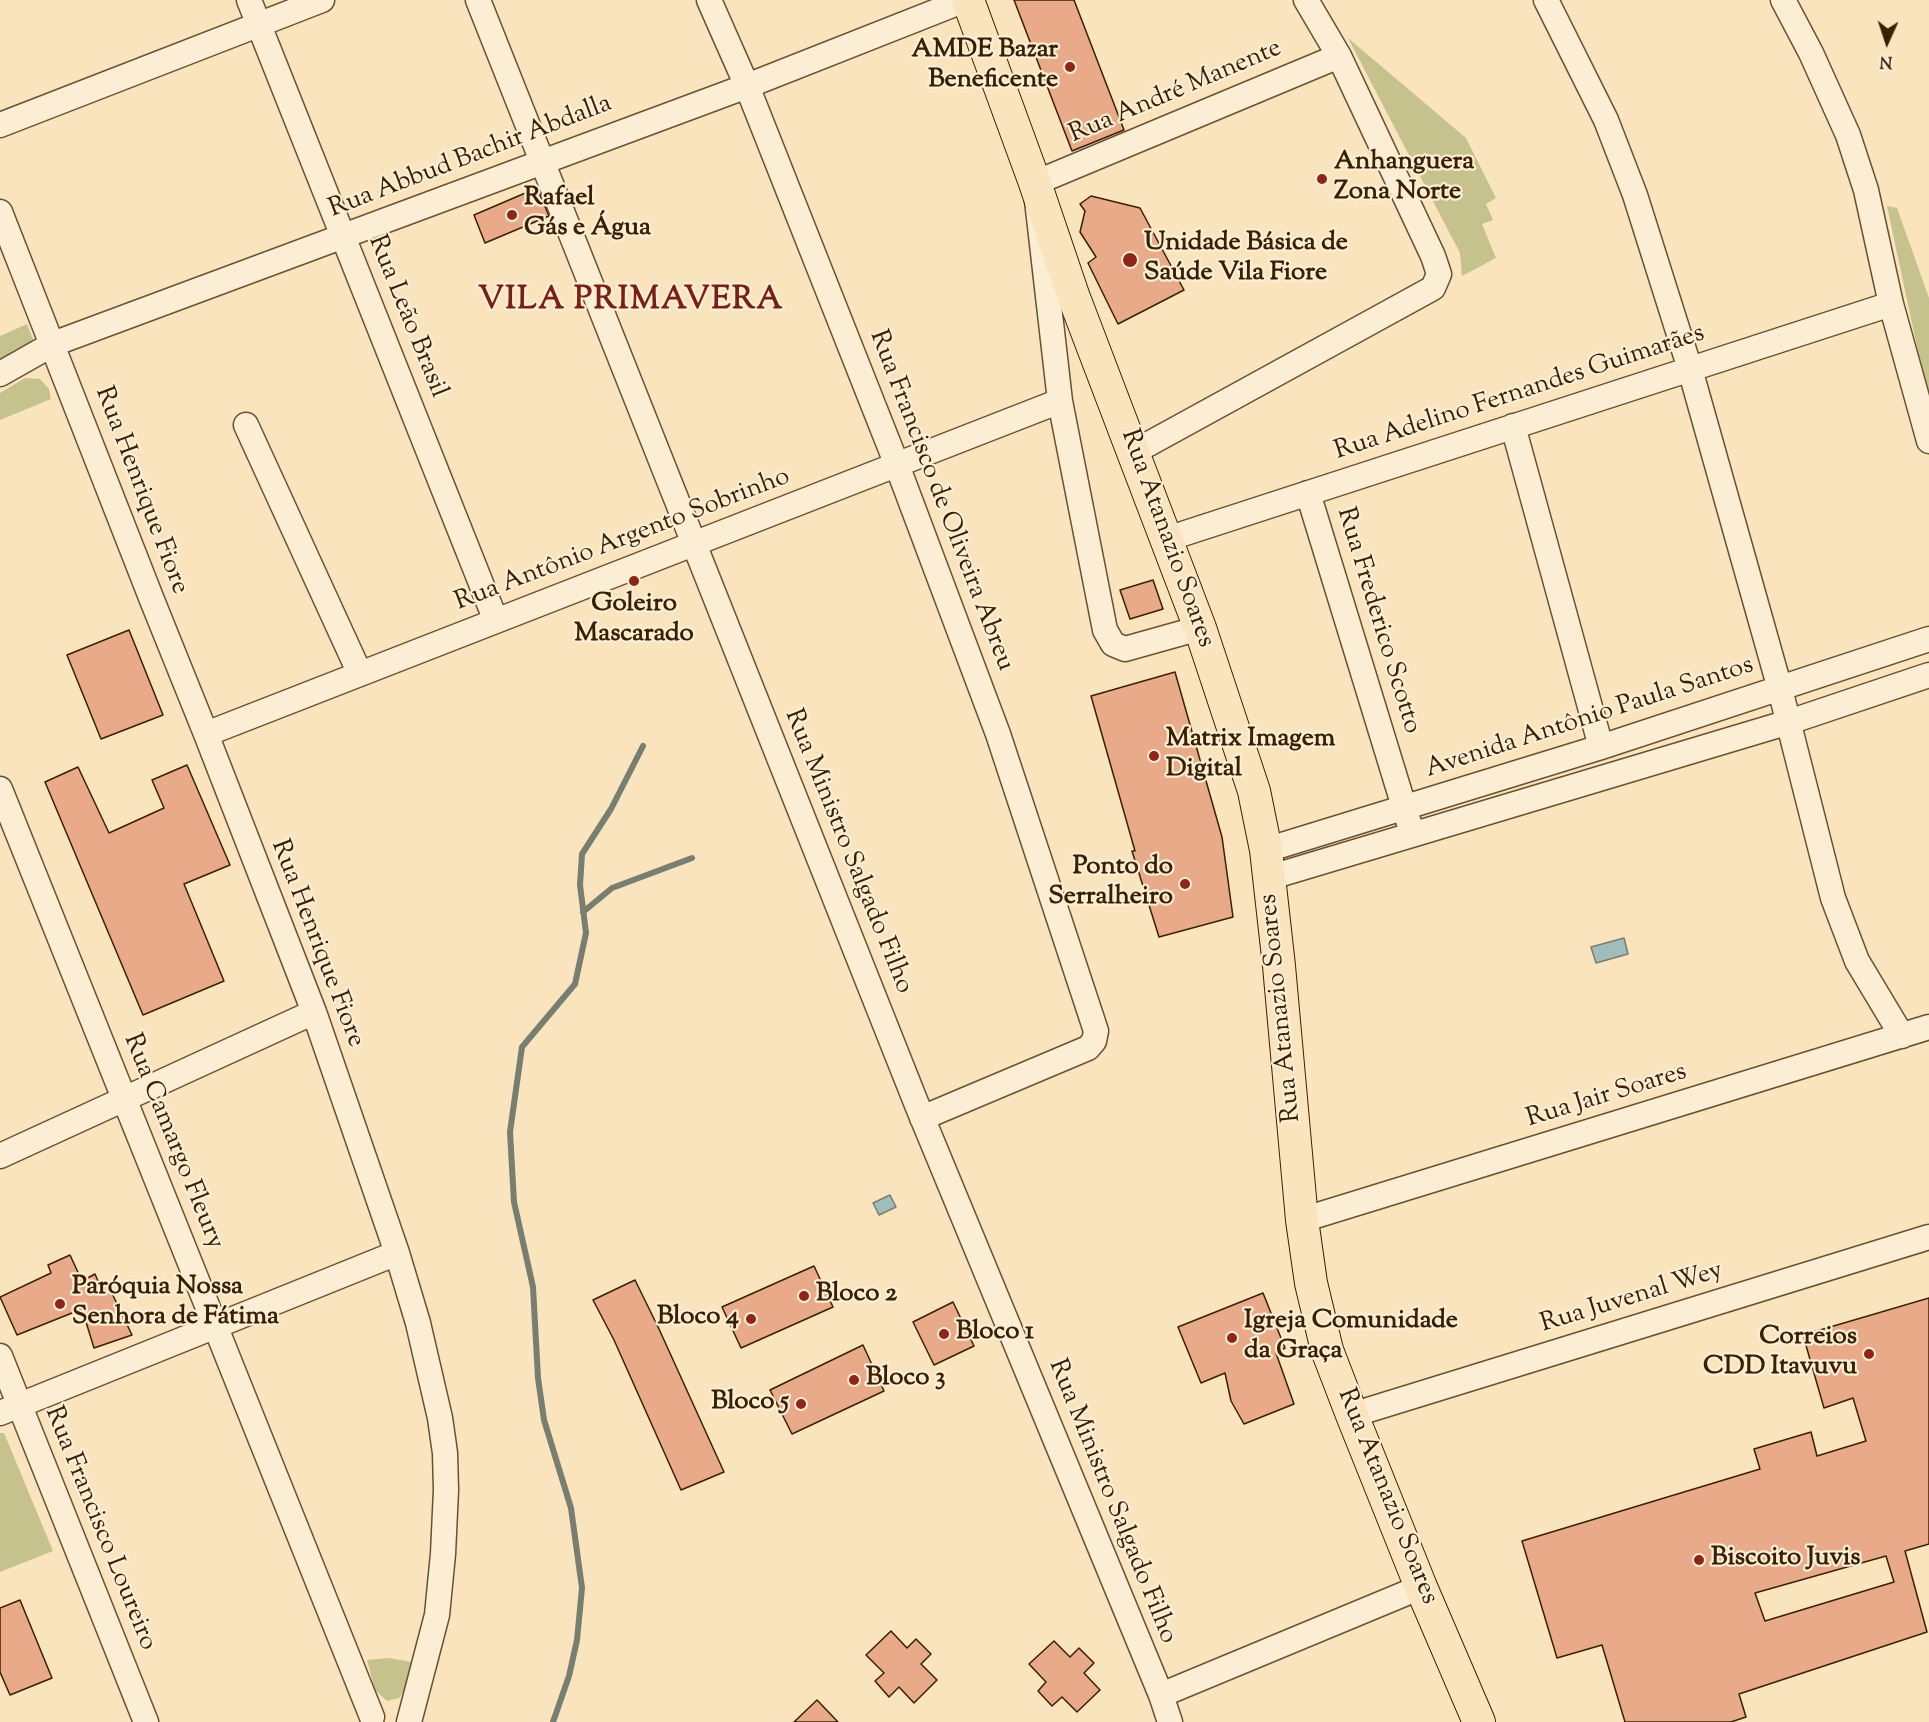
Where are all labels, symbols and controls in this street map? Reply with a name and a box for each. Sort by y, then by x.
north arrow [1857,12,1917,72]
street label: Rua André Manente [1065,34,1287,152]
place label: AMDE Bazar Beneficente [912,36,1058,98]
text: N [1879,49,1893,72]
marker: AMDE Bazar Beneficente [1063,60,1077,74]
street label: Rua Abbud Bachir Abdalla [325,90,617,226]
place label: Anhanguera Zona Norte [1334,148,1474,210]
marker: Anhanguera Zona Norte [1315,172,1329,186]
place label: Rafael Gás e Água [524,184,651,246]
marker: Rafael Gás e Água [505,208,519,222]
place label: Unidade Básica de Saúde Vila Fiore [1144,229,1348,290]
street label: Rua Leão Brasil [359,231,453,403]
marker: Unidade Básica de Saúde Vila Fiore [1121,251,1139,269]
district label: VILA PRIMAVERA [478,284,784,322]
street label: Rua Adelino Fernandes Guimarães [1331,319,1709,469]
street label: Rua Francisco de Oliveira Abreu [861,326,1019,676]
street label: Rua Henrique Fiore [86,383,194,599]
street label: Rua Atanazio Soares [1112,426,1220,652]
street label: Rua Antônio Argento Sobrinho [451,463,795,619]
street label: Rua Frederico Scotto [1328,504,1426,738]
marker: Goleiro Mascarado [627,574,641,588]
place label: Goleiro Mascarado [574,590,694,652]
street label: Avenida Antônio Paula Santos [1422,651,1758,787]
street label: Rua Ministro Salgado Filho [776,705,918,999]
place label: Matrix Imagem Digital [1166,725,1335,786]
marker: Matrix Imagem Digital [1147,749,1161,763]
street label: Rua Henrique Fiore [262,836,370,1052]
place label: Ponto do Serralheiro [1048,853,1173,915]
marker: Ponto do Serralheiro [1178,877,1192,891]
street label: Rua Atanazio Soares [1254,892,1310,1124]
street label: Rua Camargo Fleury [115,1030,229,1254]
street label: Rua Jair Soares [1523,1058,1691,1136]
street label: Rua Juvenal Wey [1537,1256,1727,1342]
place label: Paróquia Nossa Senhora de Fátima [72,1273,279,1334]
place label: Bloco 2 [816,1280,897,1312]
marker: Bloco 2 [797,1289,811,1303]
marker: Paróquia Nossa Senhora de Fátima [53,1297,67,1311]
place label: Bloco 4 [657,1303,739,1335]
place label: Igreja Comunidade da Graça [1244,1307,1458,1368]
marker: Bloco 4 [744,1312,758,1326]
place label: Bloco 1 [956,1318,1034,1350]
place label: Correios CDD Itavuvu [1703,1323,1857,1384]
marker: Bloco 1 [937,1327,951,1341]
marker: Igreja Comunidade da Graça [1225,1331,1239,1345]
marker: Correios CDD Itavuvu [1862,1347,1876,1361]
street label: Rua Ministro Salgado Filho [1040,1355,1182,1649]
place label: Bloco 3 [866,1364,945,1396]
marker: Bloco 3 [847,1373,861,1387]
street label: Rua Atanazio Soares [1329,1385,1443,1609]
place label: Bloco 5 [711,1388,789,1420]
marker: Bloco 5 [794,1397,808,1411]
street label: Rua Francisco Loureiro [36,1403,162,1655]
place label: Biscoito Juvis [1711,1544,1861,1576]
marker: Biscoito Juvis [1692,1553,1706,1567]

